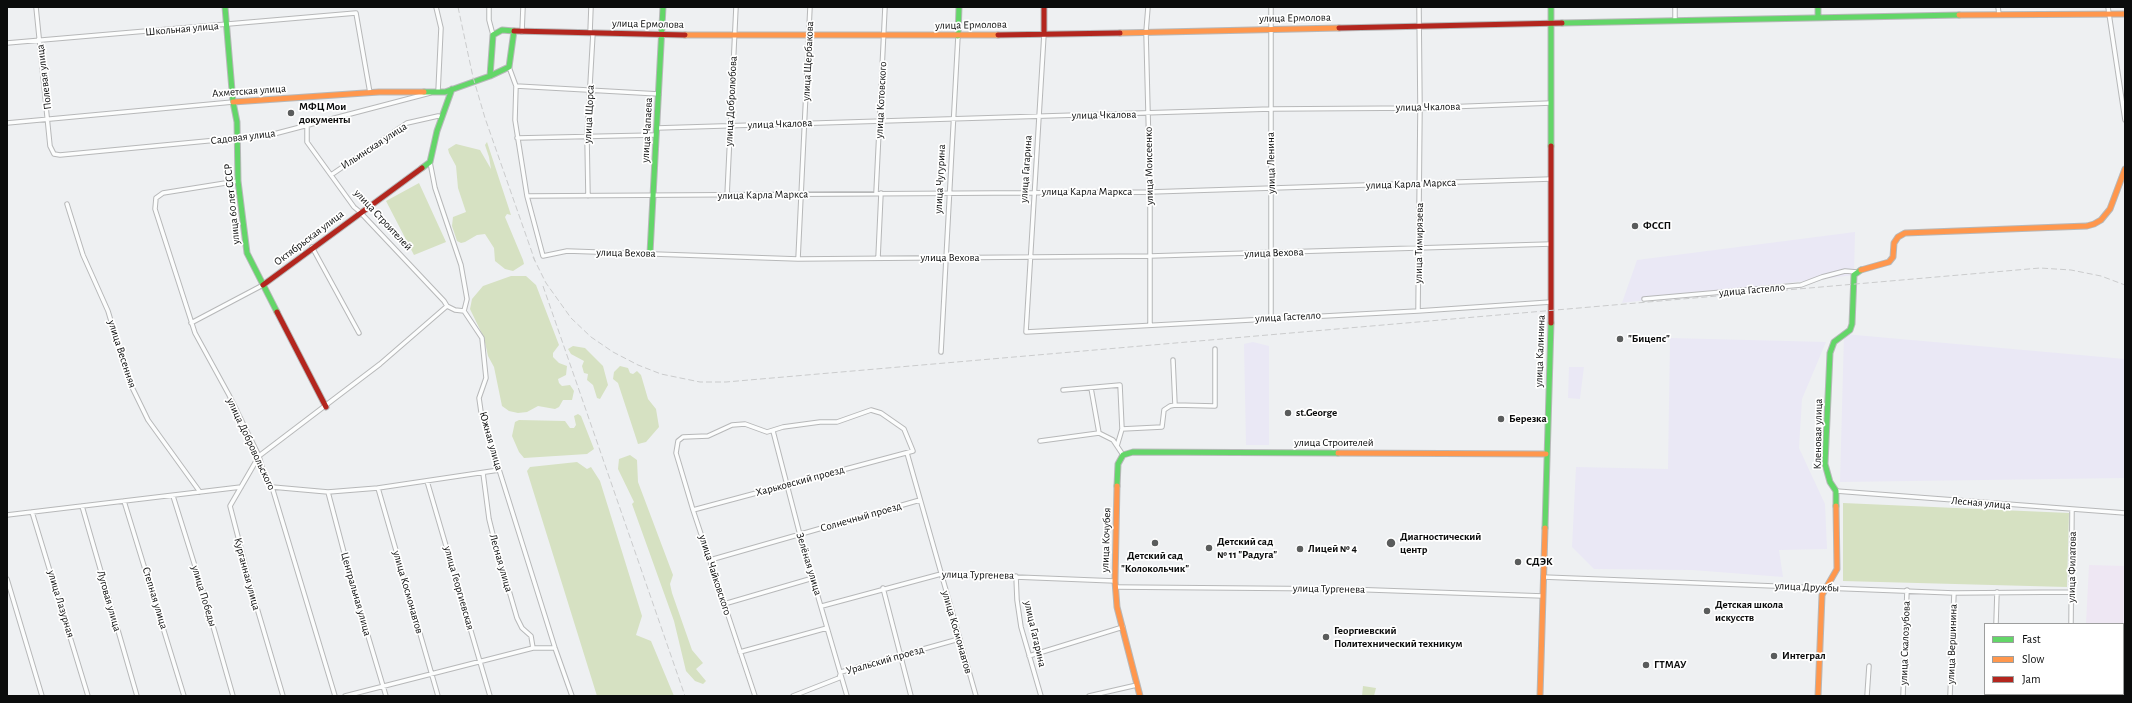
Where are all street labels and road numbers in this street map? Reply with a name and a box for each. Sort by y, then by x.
street label: улица Ермолова [1259,11,1331,25]
street label: улица Ермолова [612,17,684,31]
street label: улица Ермолова [935,18,1007,32]
street label: Школьная улица [145,19,219,39]
street label: улица Щербакова [799,21,817,101]
street label: Полевая улица [33,44,55,110]
street label: улица Добролюбова [722,56,740,146]
street label: улица Котовского [872,61,890,139]
street label: Ахметская улица [212,82,286,100]
street label: улица Щорса [581,84,597,144]
street label: улица Чапаева [639,97,655,163]
street label: улица Чкалова [1396,100,1460,114]
street label: улица Чкалова [1072,108,1136,122]
street label: улица Чкалова [747,116,813,132]
street label: Ильинская улица [338,120,410,172]
street label: Садовая улица [210,126,276,148]
street label: улица Моисеенко [1142,127,1156,205]
street label: улица Ленина [1264,132,1278,194]
street label: улица Гагарина [1017,135,1035,203]
street label: улица Чугурина [932,144,948,214]
street label: улица 60 лет СССР [221,163,243,245]
street label: улица Карла Маркса [1366,176,1456,192]
street label: улица Карла Маркса [1042,185,1132,199]
street label: улица Строителей [351,186,415,254]
street label: улица Карла Маркса [718,188,808,202]
street label: улица Тимирязева [1412,203,1426,283]
street label: Октябрьская улица [271,207,347,269]
street label: улица Вехова [1244,245,1304,261]
street label: улица Вехова [596,246,656,260]
street label: улица Вехова [920,251,980,265]
street label: удица Гастелло [1718,281,1786,299]
street label: улица Гастелло [1255,309,1321,325]
street label: улица Калинина [1532,315,1548,387]
street label: улица Весенняя [105,319,139,389]
street label: улица Добровольского [224,396,278,492]
street label: Кленовая улица [1811,398,1825,470]
street label: Южная улица [476,410,506,472]
street label: улица Строителей [1294,436,1374,450]
street label: Харьковский проезд [754,463,846,499]
street label: Лесная улица [1951,494,2011,512]
street label: Солнечный проезд [819,499,903,535]
street label: улица Кочубея [1098,507,1114,573]
street label: Зелёная улица [793,531,825,597]
street label: улица Филатова [2065,531,2079,603]
street label: Лесная улица [486,533,516,593]
street label: улица Чайковского [696,533,734,617]
street label: Курганная улица [231,536,263,612]
street label: улица Георгиевская [441,545,477,631]
street label: улица Космонавтов [390,549,426,635]
street label: Центральная улица [338,551,374,637]
street label: улица Победы [188,564,220,628]
street label: Степная улица [139,565,171,631]
street label: улица Тургенева [942,568,1014,582]
street label: улица Лазурная [44,569,78,639]
street label: Луговая улица [94,569,124,633]
street label: улица Дружбы [1775,579,1839,595]
street label: улица Тургенева [1293,582,1365,596]
street label: улица Космонавтов [939,589,975,675]
street label: улица Гагарина [1021,600,1049,668]
street label: улица Скалозубова [1897,601,1913,685]
street label: улица Вершинина [1944,604,1960,684]
street label: Уральский проезд [845,643,925,677]

